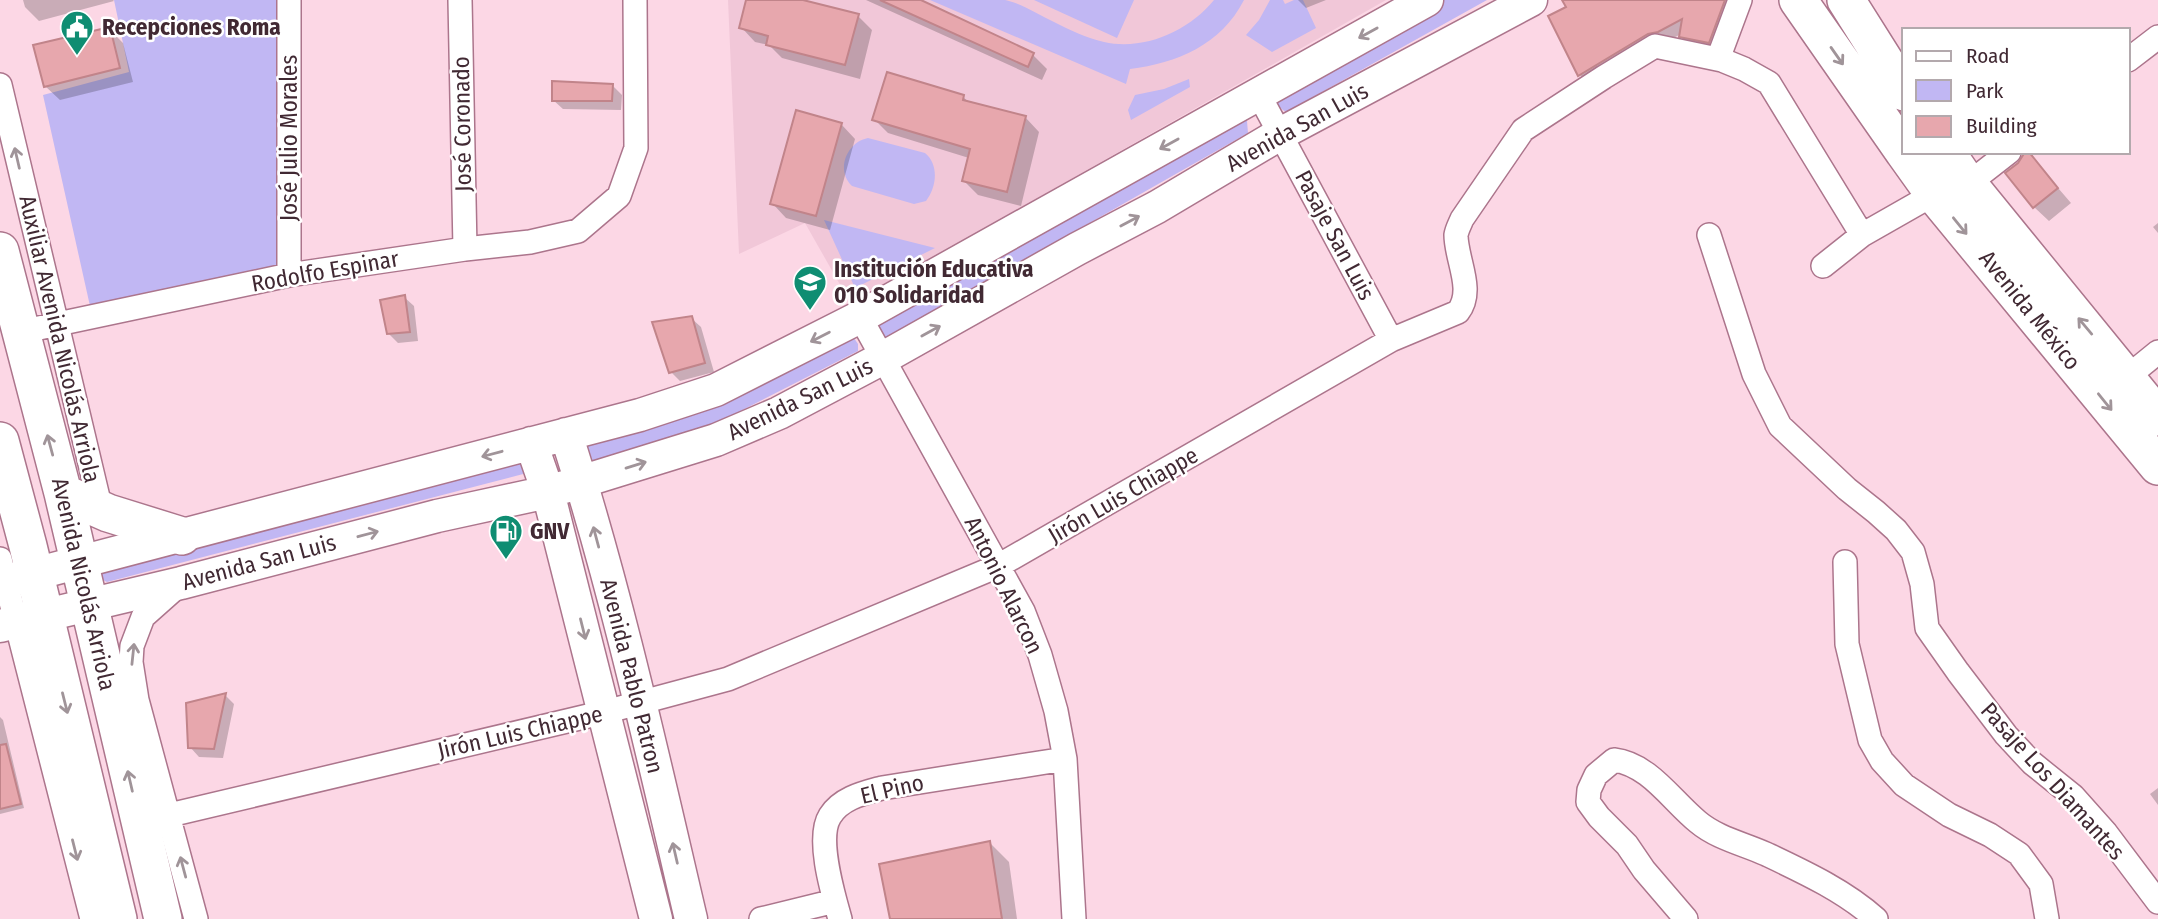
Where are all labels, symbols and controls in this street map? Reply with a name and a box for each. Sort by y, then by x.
public building icon: Recepciones Roma [58,8,96,57]
place label: Recepciones Roma [102,13,281,41]
one-way arrow [1358,26,1378,40]
legend [1902,28,2130,154]
text: Road [1966,43,2010,69]
one-way arrow [1830,46,1844,65]
street label: José Julio Morales [275,55,303,221]
street label: José Coronado [447,56,477,192]
street label: Avenida San Luis [1221,76,1373,178]
text: Park [1966,78,2004,104]
text: Building [1966,113,2037,139]
one-way arrow [1159,137,1179,151]
one-way arrow [10,147,23,170]
street label: Pasaje San Luis [1289,165,1381,305]
street label: Auxiliar Avenida Nicolás Arriola [13,193,107,485]
one-way arrow [1119,213,1140,227]
one-way arrow [1953,217,1968,235]
street label: Rodolfo Espinar [249,244,401,298]
street label: Avenida México [1973,245,2087,375]
place label: Institución Educativa 010 Solidaridad [834,255,1034,309]
school or university icon: Institución Educativa 010 Solidaridad [791,263,829,312]
one-way arrow [2077,317,2093,335]
one-way arrow [921,324,941,338]
one-way arrow [810,331,831,345]
street label: Avenida San Luis [723,352,877,446]
one-way arrow [2097,392,2113,410]
one-way arrow [43,434,56,456]
street label: Jirón Luis Chiappe [1043,441,1203,549]
one-way arrow [481,448,504,461]
one-way arrow [625,457,647,470]
street label: Avenida Nicolás Arriola [46,475,122,693]
fuel station icon: GNV [487,512,525,561]
street label: Antonio Alarcon [959,512,1049,658]
place label: GNV [530,517,570,545]
one-way arrow [589,526,602,549]
one-way arrow [357,527,379,540]
street label: Avenida San Luis [179,528,339,596]
street label: Avenida Pablo Patron [594,576,670,776]
one-way arrow [577,617,590,640]
one-way arrow [126,643,139,666]
one-way arrow [59,691,72,713]
street label: Pasaje Los Diamantes [1975,697,2131,866]
street label: Jirón Luis Chiappe [435,699,605,765]
street label: El Pino [858,768,926,810]
one-way arrow [123,770,136,793]
one-way arrow [69,838,82,861]
one-way arrow [668,842,681,864]
one-way arrow [176,856,189,879]

